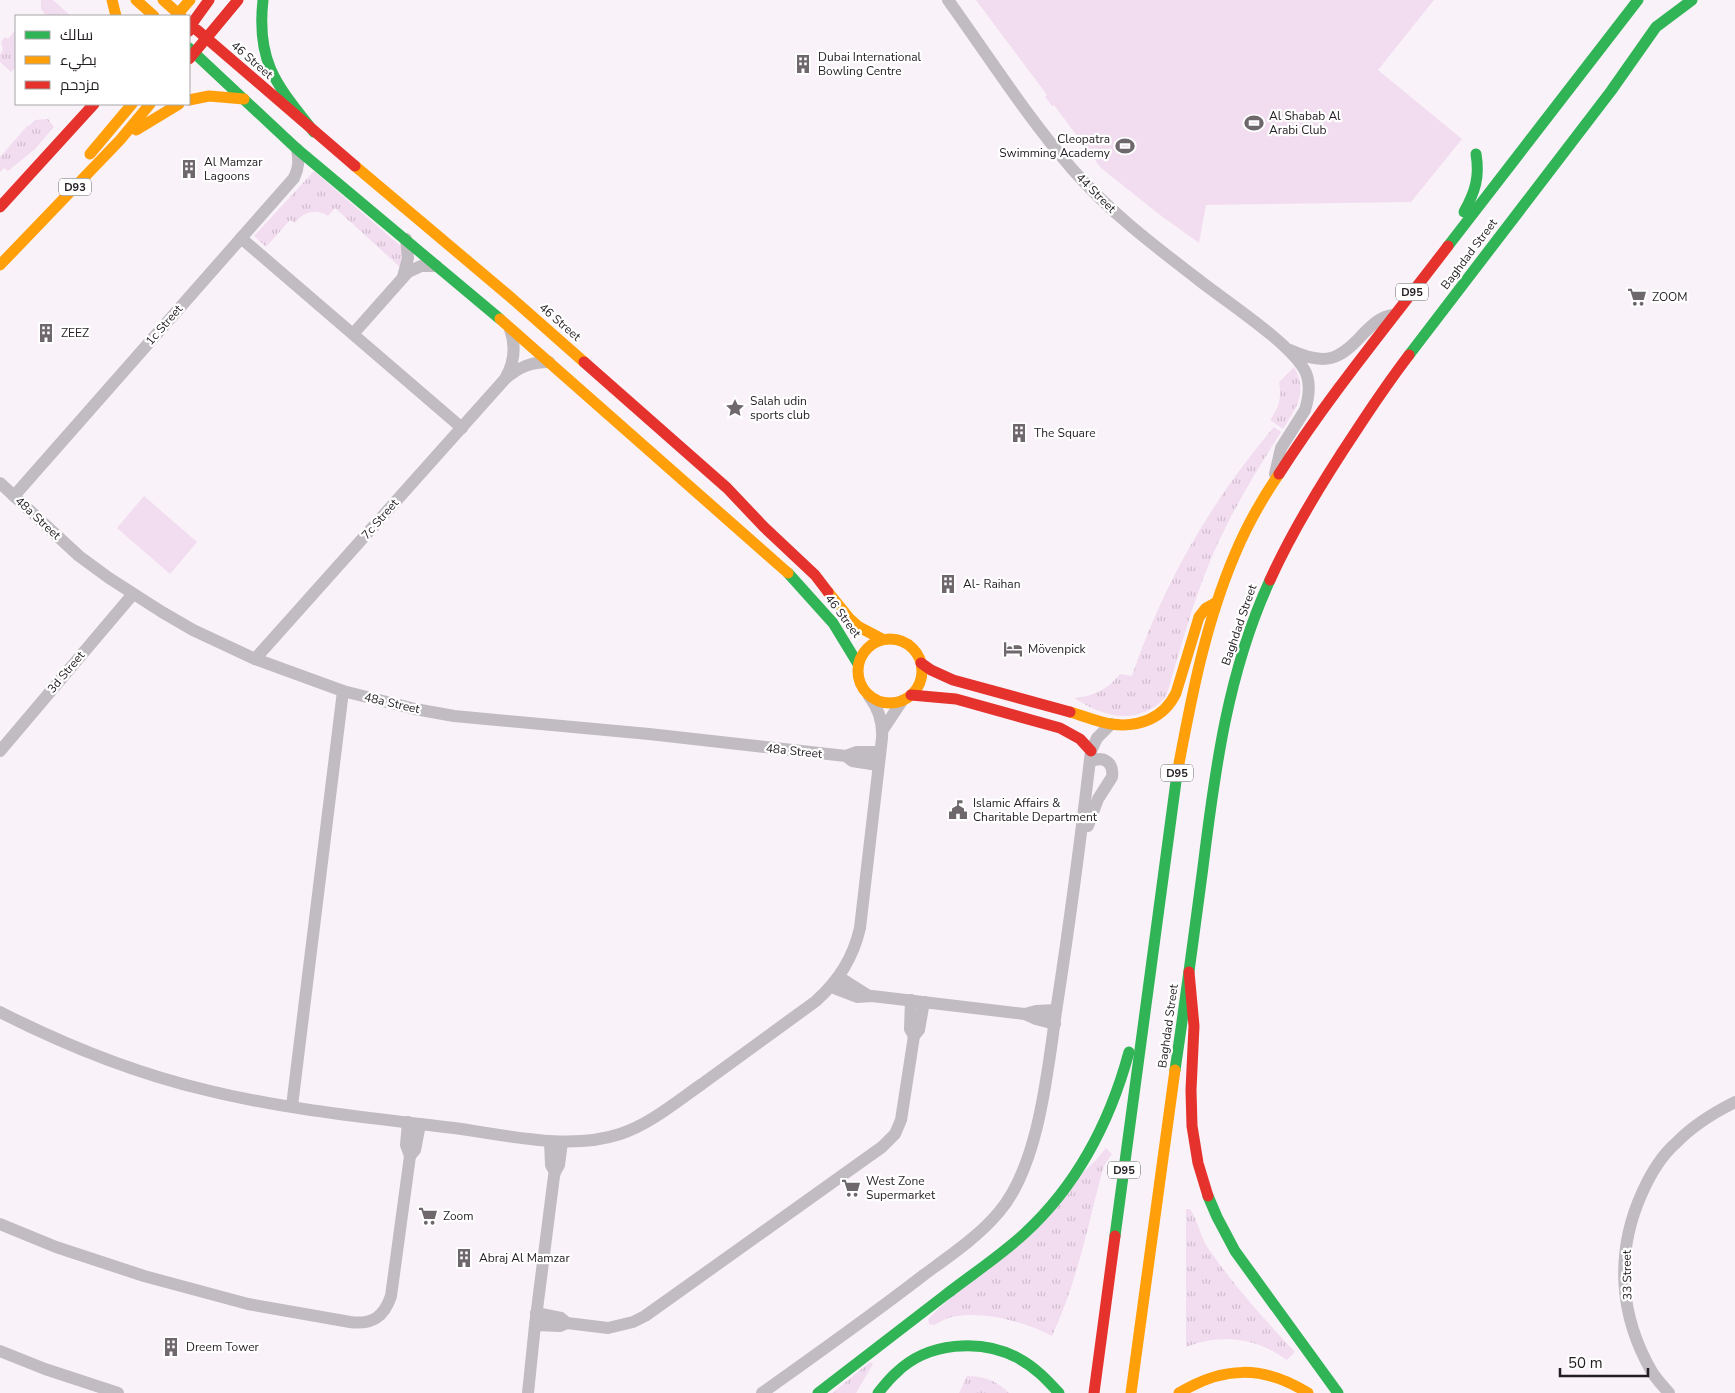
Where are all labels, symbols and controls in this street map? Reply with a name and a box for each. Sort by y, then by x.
legend [15,15,190,105]
text: سالك [60,25,93,45]
street label: 46 Street [228,37,277,83]
place label: Dubai International Bowling Centre [818,49,922,79]
text: بطيء [60,50,97,72]
building icon: Dubai International Bowling Centre [792,53,814,75]
text: مزدحم [60,75,100,95]
place label: Al Shabab Al Arabi Club [1269,108,1341,138]
sports icon: Al Shabab Al Arabi Club [1243,112,1265,134]
place label: Cleopatra Swimming Academy [999,131,1111,161]
sports icon: Cleopatra Swimming Academy [1114,135,1136,157]
place label: Al Mamzar Lagoons [204,154,263,184]
building icon: Al Mamzar Lagoons [178,158,200,180]
street label: 44 Street [1073,170,1120,217]
road number: D93 [59,178,91,196]
street label: Baghdad Street [1437,215,1501,293]
road number: D95 [1396,284,1428,300]
supermarket icon: ZOOM [1626,286,1648,308]
place label: ZOOM [1652,289,1688,305]
street label: 46 Street [536,299,585,345]
street label: 1c Street [142,301,186,349]
building icon: ZEEZ [35,322,57,344]
place label: ZEEZ [61,325,89,341]
place label: Salah udin sports club [750,393,810,423]
place icon: Salah udin sports club [724,397,746,419]
building icon: The Square [1008,422,1030,444]
place label: The Square [1034,425,1096,441]
street label: 48a Street [12,493,65,544]
street label: 7c Street [358,495,402,543]
building icon: Al- Raihan [937,573,959,595]
place label: Al- Raihan [963,576,1021,592]
street label: Baghdad Street [1218,582,1261,668]
street label: 46 Street [821,591,865,642]
hotel icon: Mövenpick [1002,638,1024,660]
place label: Mövenpick [1028,641,1086,657]
street label: 3d Street [44,647,89,696]
street label: 48a Street [363,689,422,717]
street label: 48a Street [765,740,824,762]
road number: D95 [1161,764,1193,781]
place label: Islamic Affairs & Charitable Department [973,795,1098,825]
public building icon: Islamic Affairs & Charitable Department [947,799,969,821]
street label: Baghdad Street [1154,982,1182,1069]
road number: D95 [1108,1162,1140,1178]
place label: West Zone Supermarket [866,1173,936,1203]
supermarket icon: West Zone Supermarket [840,1177,862,1199]
supermarket icon: Zoom [417,1205,439,1227]
place label: Zoom [443,1208,474,1224]
building icon: Abraj Al Mamzar [453,1247,475,1269]
street label: 33 Street [1619,1249,1635,1300]
place label: Abraj Al Mamzar [479,1250,570,1266]
building icon: Dreem Tower [160,1336,182,1358]
place label: Dreem Tower [186,1339,260,1355]
scale bar [1560,1346,1648,1378]
text: 50 m [1568,1353,1603,1373]

